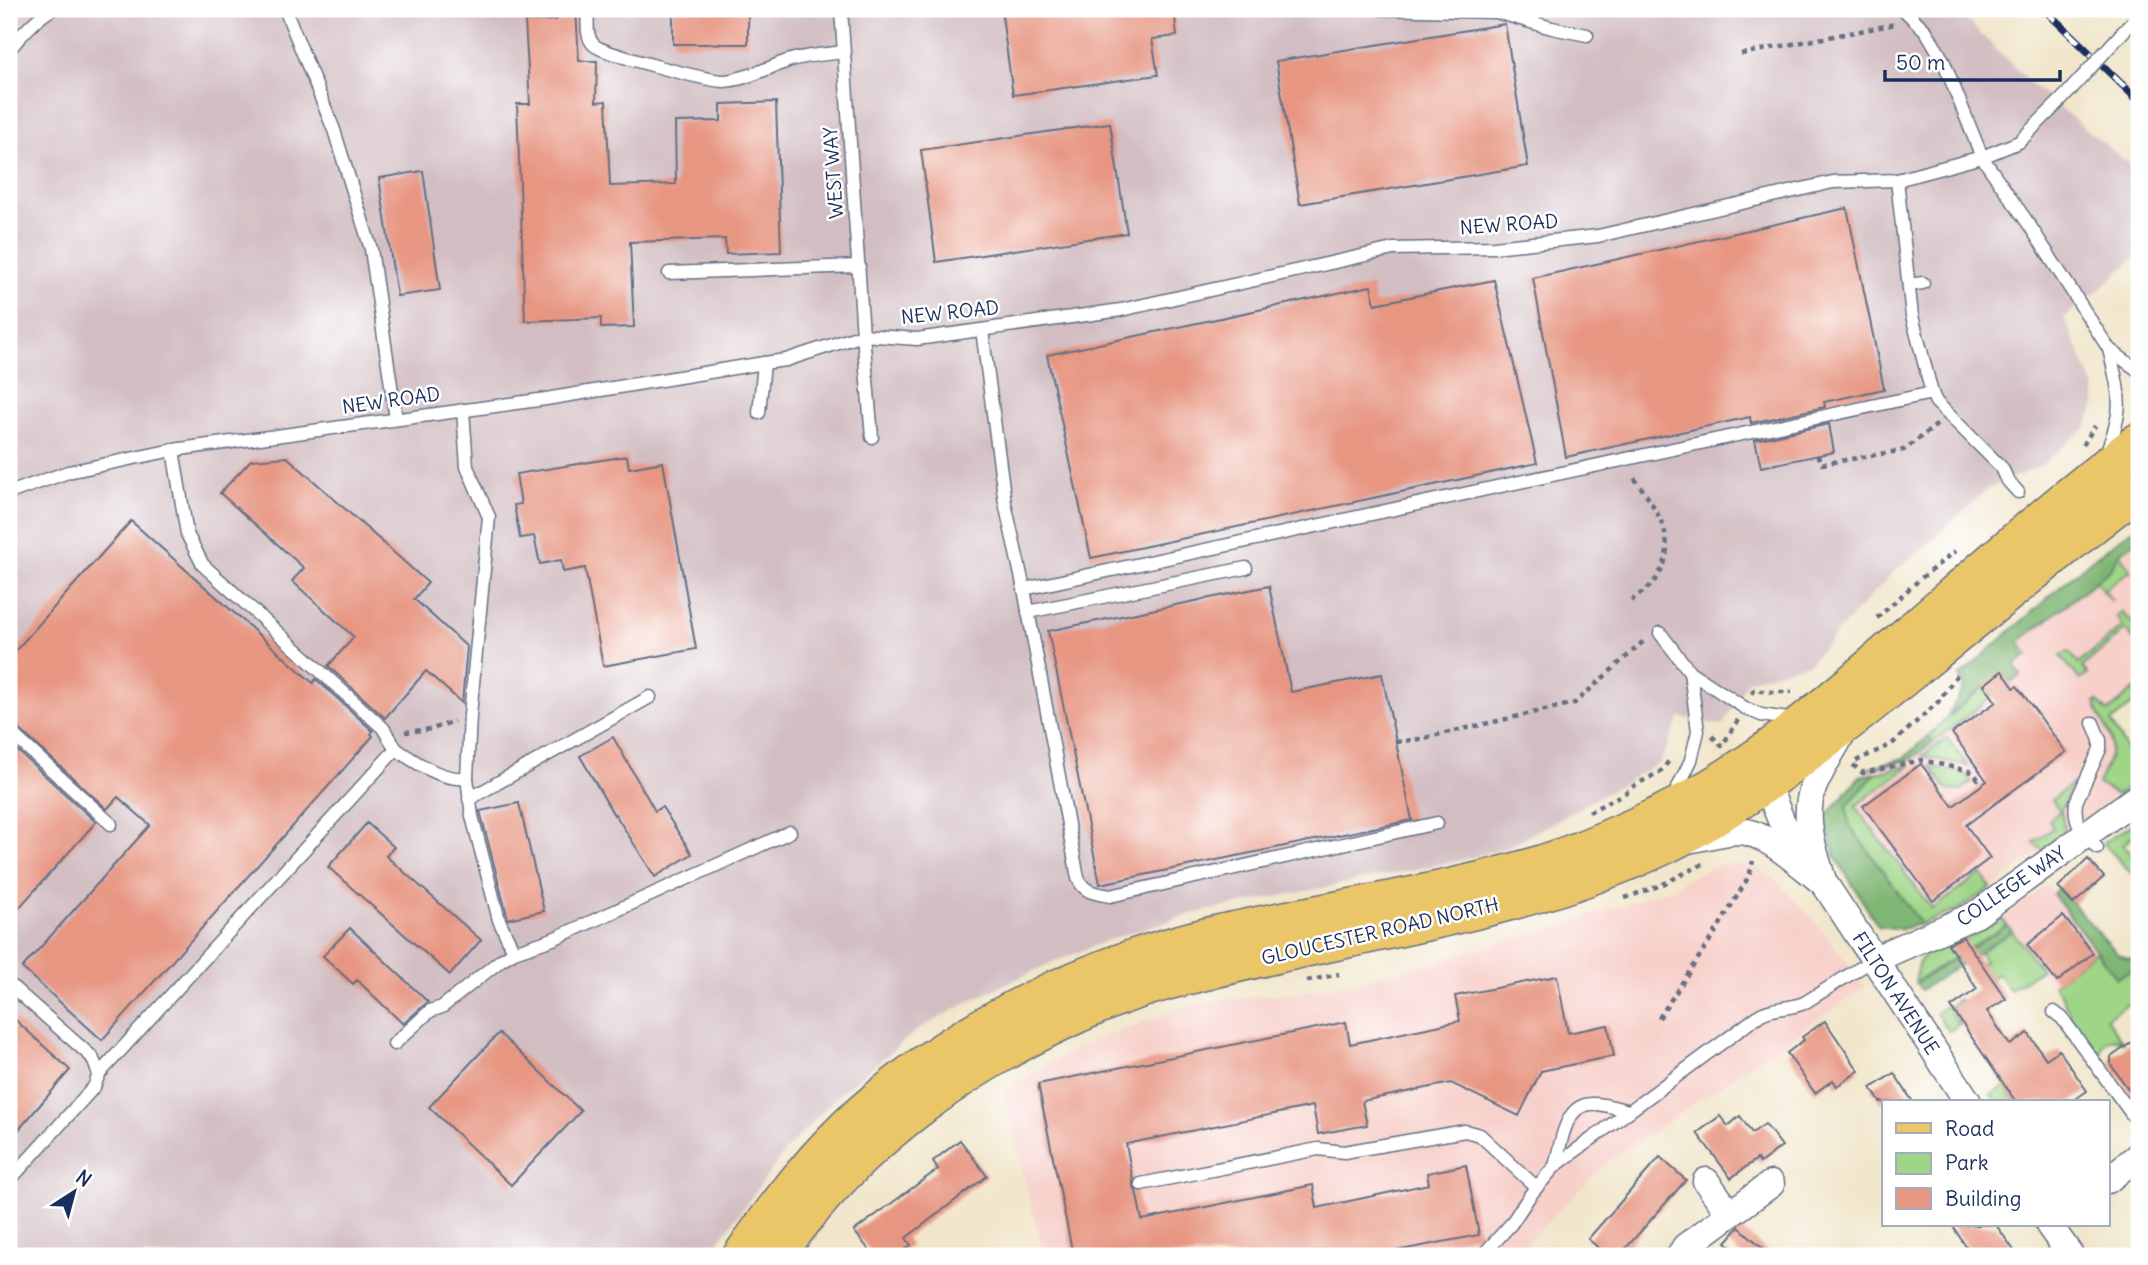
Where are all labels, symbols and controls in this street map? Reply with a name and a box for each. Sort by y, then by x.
scale bar [1885,38,2060,82]
text: 50 m [1896,49,1945,76]
street label: WEST WAY [818,126,848,220]
street label: NEW ROAD [1459,209,1559,239]
street label: NEW ROAD [900,295,1000,329]
street label: NEW ROAD [341,381,441,419]
street label: COLLEGE WAY [1952,840,2071,931]
street label: GLOUCESTER ROAD NORTH [1259,892,1501,970]
street label: FILTON AVENUE [1847,927,1945,1059]
legend [1882,1100,2110,1226]
text: Road [1945,1115,1994,1142]
text: Park [1945,1149,1988,1176]
north arrow [38,1156,108,1226]
text: N [72,1165,96,1192]
text: Building [1945,1185,2021,1212]

